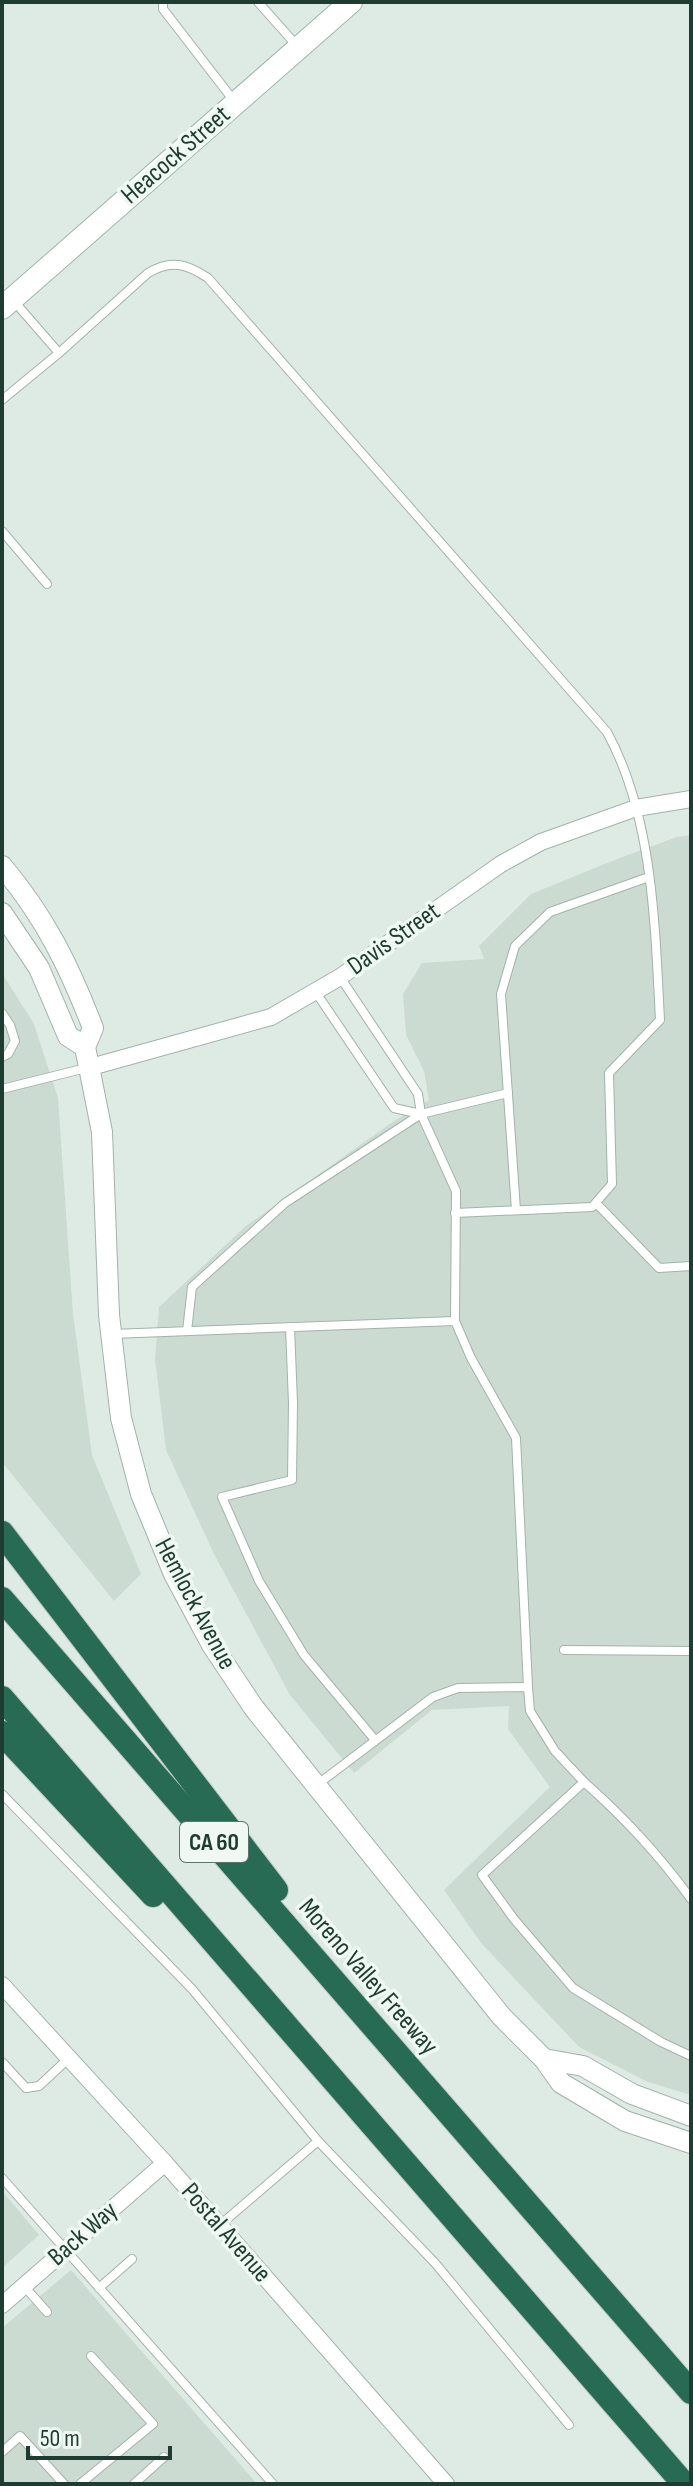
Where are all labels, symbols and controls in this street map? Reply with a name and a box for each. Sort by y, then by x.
street label: Heacock Street [115,99,237,211]
street label: Davis Street [342,896,446,982]
street label: Hemlock Avenue [148,1533,242,1675]
road number: CA 60 [180,1822,248,1862]
street label: Moreno Valley Freeway [292,1893,444,2061]
street label: Postal Avenue [174,2177,278,2289]
street label: Back Way [42,2195,124,2273]
scale bar [28,2410,170,2460]
text: 50 m [40,2424,80,2453]

